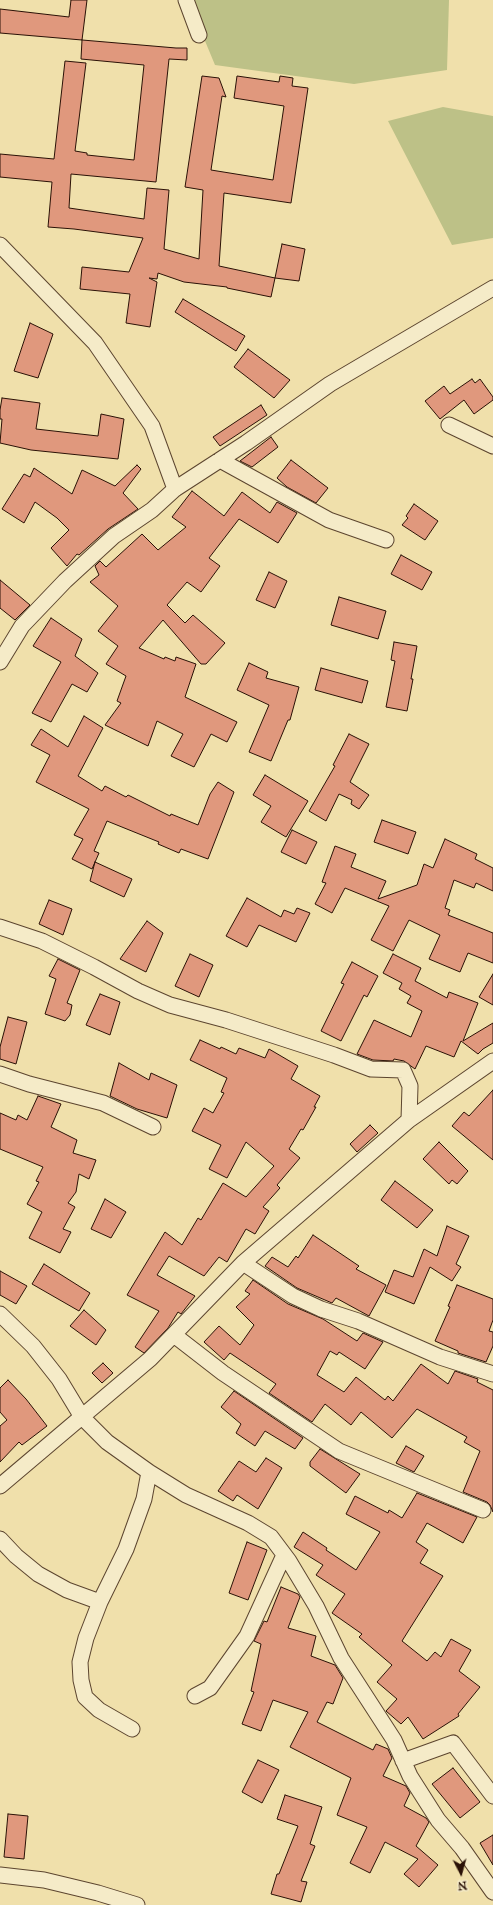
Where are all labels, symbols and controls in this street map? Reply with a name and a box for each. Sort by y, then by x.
north arrow [441,1853,481,1893]
text: N [457,1878,468,1892]

